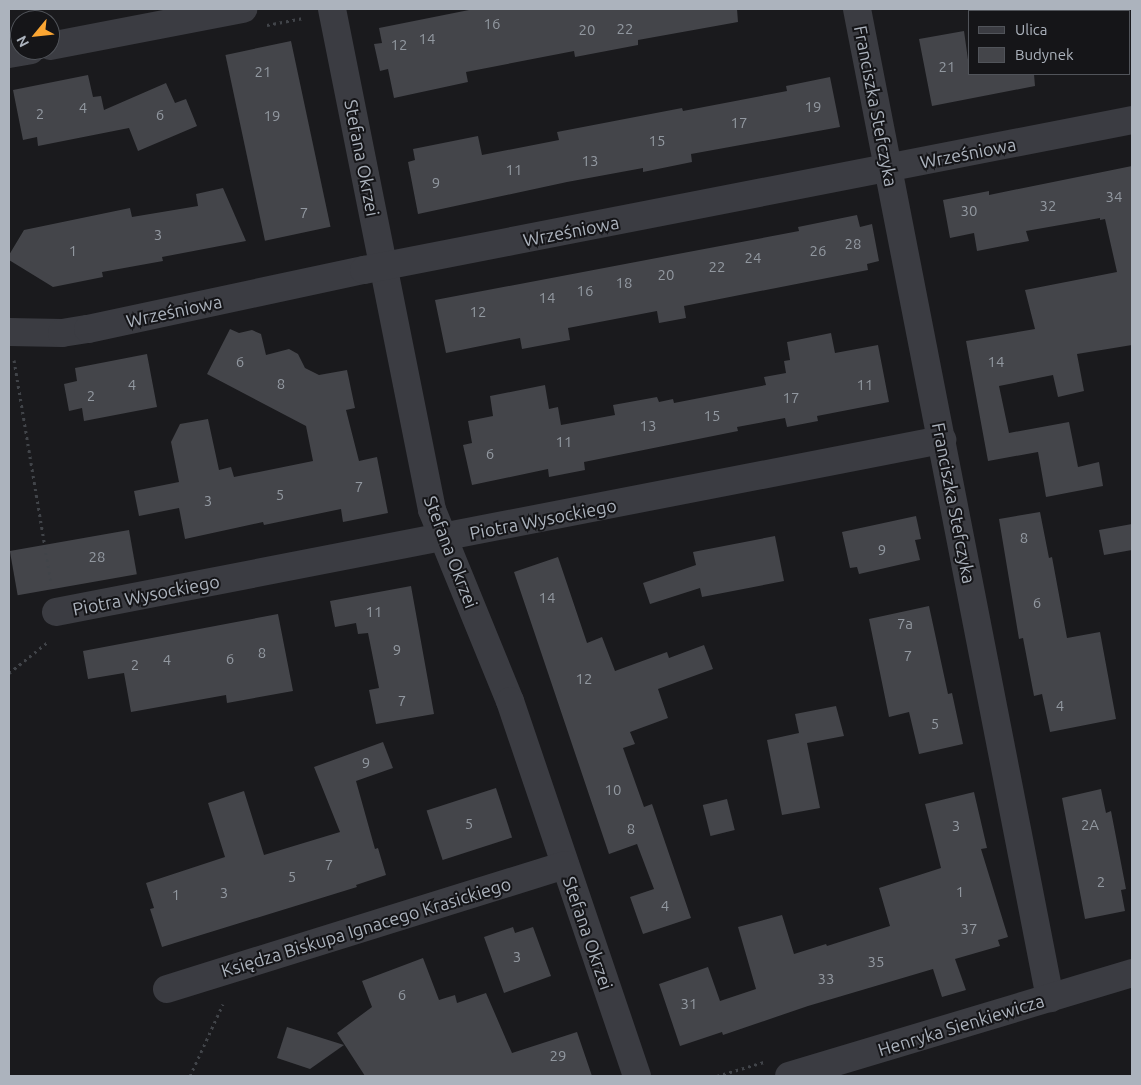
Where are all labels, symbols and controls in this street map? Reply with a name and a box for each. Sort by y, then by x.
north arrow [10,10,60,60]
legend [968,10,1131,75]
house number: 16 [484,15,500,33]
house number: 22 [617,20,633,38]
house number: 20 [579,21,595,39]
text: Ulica [1015,21,1047,38]
street label: Franciszka Stefczyka [850,24,902,188]
house number: 14 [419,30,435,48]
text: N [13,33,32,50]
house number: 12 [391,36,407,54]
text: Budynek [1015,46,1074,63]
house number: 21 [939,58,955,76]
house number: 21 [255,63,271,81]
street label: Stefana Okrzei [340,98,384,218]
house number: 19 [805,98,821,116]
house number: 4 [79,99,87,117]
house number: 2 [36,105,44,123]
house number: 6 [156,106,164,124]
house number: 19 [264,107,280,125]
house number: 17 [731,114,747,132]
house number: 15 [649,132,665,150]
street label: Wrześniowa [918,133,1018,173]
house number: 13 [582,152,598,170]
house number: 11 [506,161,522,179]
house number: 9 [432,174,440,192]
house number: 34 [1106,188,1122,206]
house number: 32 [1040,197,1056,215]
house number: 30 [961,202,977,220]
house number: 7 [300,204,308,222]
street label: Wrześniowa [521,211,621,251]
house number: 3 [154,226,162,244]
house number: 28 [845,235,861,253]
house number: 1 [69,242,77,260]
house number: 26 [810,242,826,260]
house number: 24 [745,249,761,267]
house number: 22 [709,258,725,276]
house number: 20 [658,266,674,284]
house number: 18 [616,274,632,292]
house number: 16 [577,282,593,300]
house number: 14 [539,289,555,307]
street label: Wrześniowa [124,290,224,332]
house number: 12 [470,303,486,321]
house number: 6 [236,353,244,371]
house number: 14 [988,353,1004,371]
house number: 8 [277,375,285,393]
house number: 4 [128,376,136,394]
house number: 11 [857,376,873,394]
house number: 2 [87,387,95,405]
house number: 17 [783,389,799,407]
house number: 15 [704,407,720,425]
house number: 13 [640,417,656,435]
street label: Franciszka Stefczyka [928,421,980,585]
house number: 11 [556,433,572,451]
house number: 6 [486,445,494,463]
house number: 7 [355,478,363,496]
house number: 5 [276,486,284,504]
house number: 3 [204,492,212,510]
street label: Stefana Okrzei [420,493,482,611]
street label: Piotra Wysockiego [468,494,618,544]
house number: 8 [1020,529,1028,547]
house number: 9 [878,541,886,559]
house number: 28 [89,548,105,566]
street label: Piotra Wysockiego [71,570,221,620]
house number: 14 [539,589,555,607]
house number: 6 [1033,594,1041,612]
house number: 11 [366,603,382,621]
house number: 7a [897,615,913,633]
house number: 9 [393,641,401,659]
house number: 8 [258,644,266,662]
house number: 7 [904,647,912,665]
house number: 6 [226,650,234,668]
house number: 4 [163,651,171,669]
house number: 2 [131,656,139,674]
house number: 12 [576,670,592,688]
house number: 7 [398,692,406,710]
house number: 4 [1056,697,1064,715]
house number: 5 [931,715,939,733]
house number: 9 [362,754,370,772]
house number: 10 [605,781,621,799]
house number: 5 [465,815,473,833]
house number: 2A [1081,816,1099,834]
house number: 3 [952,817,960,835]
house number: 8 [627,820,635,838]
house number: 7 [325,856,333,874]
house number: 5 [288,868,296,886]
street label: Księdza Biskupa Ignacego Krasickiego [218,873,514,981]
street label: Stefana Okrzei [559,873,617,993]
house number: 2 [1097,873,1105,891]
house number: 1 [956,883,964,901]
house number: 3 [220,884,228,902]
house number: 1 [172,886,180,904]
house number: 4 [661,897,669,915]
house number: 37 [961,920,977,938]
house number: 3 [513,948,521,966]
house number: 35 [868,953,884,971]
house number: 33 [818,970,834,988]
house number: 6 [398,986,406,1004]
street label: Henryka Sienkiewicza [875,989,1047,1061]
house number: 31 [681,995,697,1013]
house number: 29 [550,1047,566,1065]

